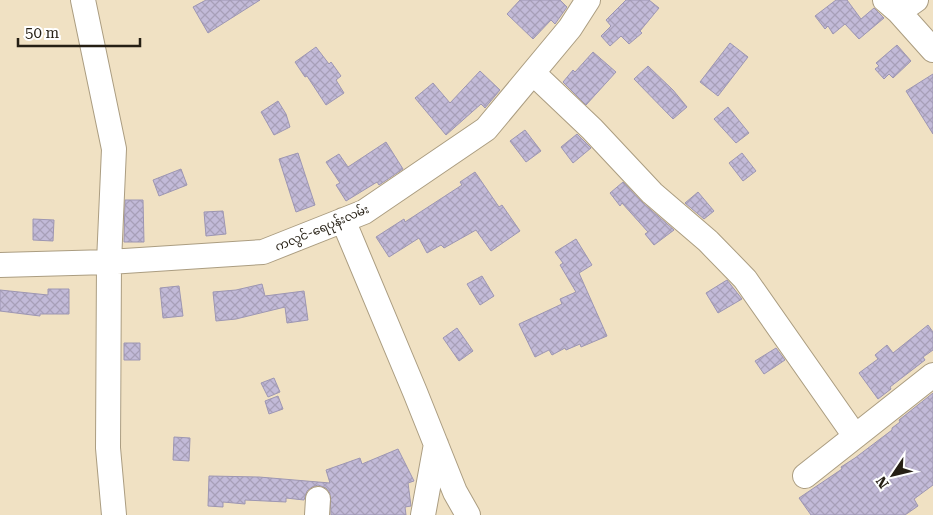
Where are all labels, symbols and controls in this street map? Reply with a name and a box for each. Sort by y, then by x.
scale bar [18,15,140,47]
text: 50 m [25,24,60,42]
street label: ကလွင်-ရေပုန်းလမ်း [272,200,372,257]
north arrow [868,450,918,500]
text: N [873,473,892,491]

